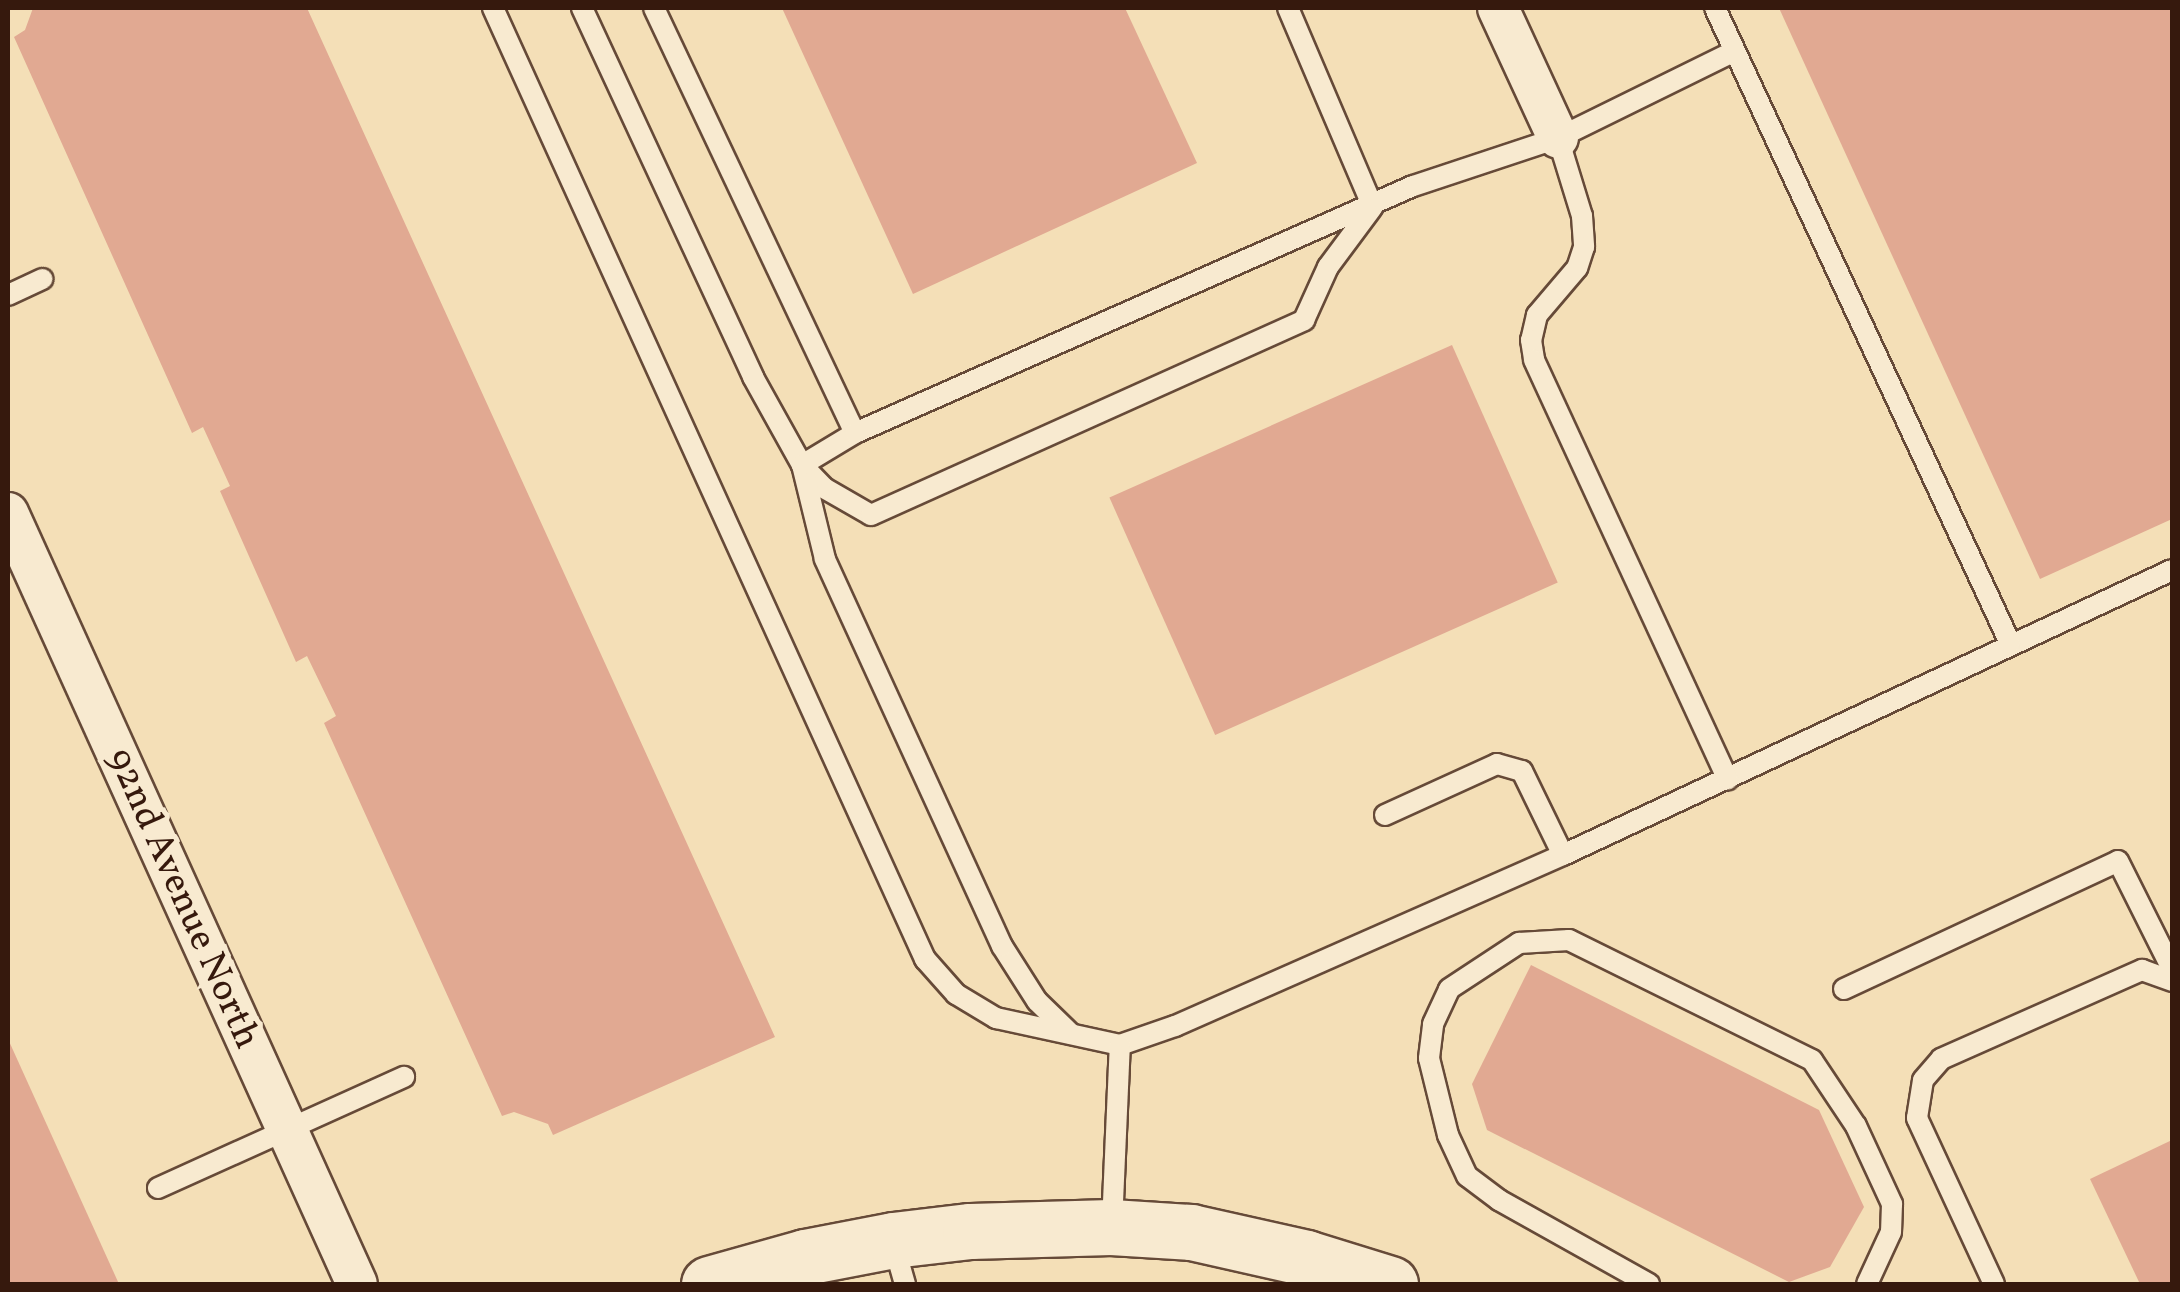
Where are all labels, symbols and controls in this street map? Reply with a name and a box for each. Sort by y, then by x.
street label: 92nd Avenue North [95,742,269,1056]

